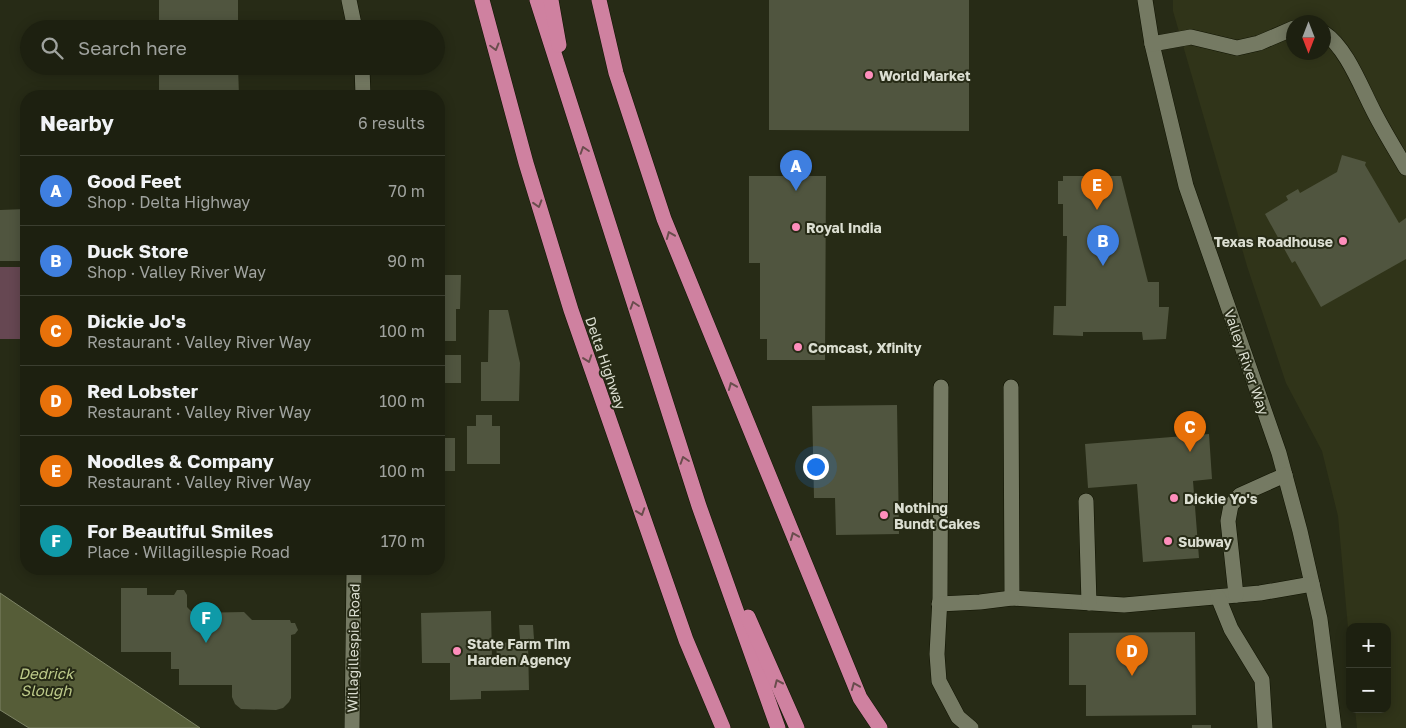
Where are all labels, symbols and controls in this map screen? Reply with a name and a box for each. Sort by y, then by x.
north arrow [1286,15,1331,60]
search box [20,20,445,75]
icon: search [38,34,66,62]
text: Search here [78,36,187,59]
one-way arrow [489,43,500,52]
place label: World Market [879,67,971,84]
marker: World Market [863,69,875,81]
text: Nearby [40,110,114,136]
text: 6 results [358,113,425,133]
one-way arrow [580,147,590,155]
pin: A [780,150,812,191]
text: Good Feet [87,169,181,192]
pin: E [1081,169,1113,210]
text: A [50,181,62,201]
text: 70 m [388,181,425,201]
text: Shop · Delta Highway [87,192,250,212]
one-way arrow [533,199,543,207]
place label: Royal India [806,219,882,236]
marker: Royal India [790,221,802,233]
pin: B [1087,225,1119,266]
one-way arrow [666,232,676,240]
place label: Texas Roadhouse [1214,233,1333,250]
marker: Texas Roadhouse [1337,235,1349,247]
text: Duck Store [87,239,188,262]
text: B [50,251,62,271]
text: 90 m [387,251,425,271]
text: Shop · Valley River Way [87,262,266,282]
one-way arrow [630,301,640,310]
street label: Valley River Way [1221,307,1273,417]
text: Dickie Jo's [87,309,186,332]
street label: Delta Highway [582,314,630,412]
text: C [50,321,62,341]
text: 100 m [379,321,425,341]
text: Restaurant · Valley River Way [87,332,311,352]
place label: Comcast, Xfinity [808,339,922,356]
marker: Comcast, Xfinity [792,341,804,353]
one-way arrow [582,354,592,362]
text: Red Lobster [87,379,198,402]
one-way arrow [728,382,738,391]
text: D [50,391,62,411]
text: 100 m [379,391,425,411]
text: Restaurant · Valley River Way [87,402,311,422]
pin: C [1174,411,1206,452]
text: Noodles & Company [87,449,274,472]
your location [803,454,829,480]
one-way arrow [680,456,690,464]
text: E [51,461,61,481]
text: 100 m [379,461,425,481]
text: Restaurant · Valley River Way [87,472,311,492]
place label: Dickie Yo's [1184,490,1258,507]
marker: Dickie Yo's [1168,492,1180,504]
place label: Nothing Bundt Cakes [894,499,981,532]
one-way arrow [635,507,645,516]
marker: Nothing Bundt Cakes [878,509,890,521]
text: For Beautiful Smiles [87,519,273,542]
text: F [51,531,61,551]
text: 170 m [381,531,425,551]
one-way arrow [789,532,800,541]
place label: Subway [1178,533,1232,550]
marker: Subway [1162,535,1174,547]
text: Place · Willagillespie Road [87,542,290,562]
street label: Willagillespie Road [343,583,363,713]
pin: F [190,602,222,643]
map controls [1346,623,1391,713]
button: + [1346,623,1391,668]
place label: State Farm Tim Harden Agency [467,635,572,668]
pin: D [1116,635,1148,676]
marker: State Farm Tim Harden Agency [451,645,463,657]
water label: Dedrick Slough [19,664,75,700]
button: − [1346,668,1391,713]
one-way arrow [773,679,784,688]
one-way arrow [851,683,861,691]

